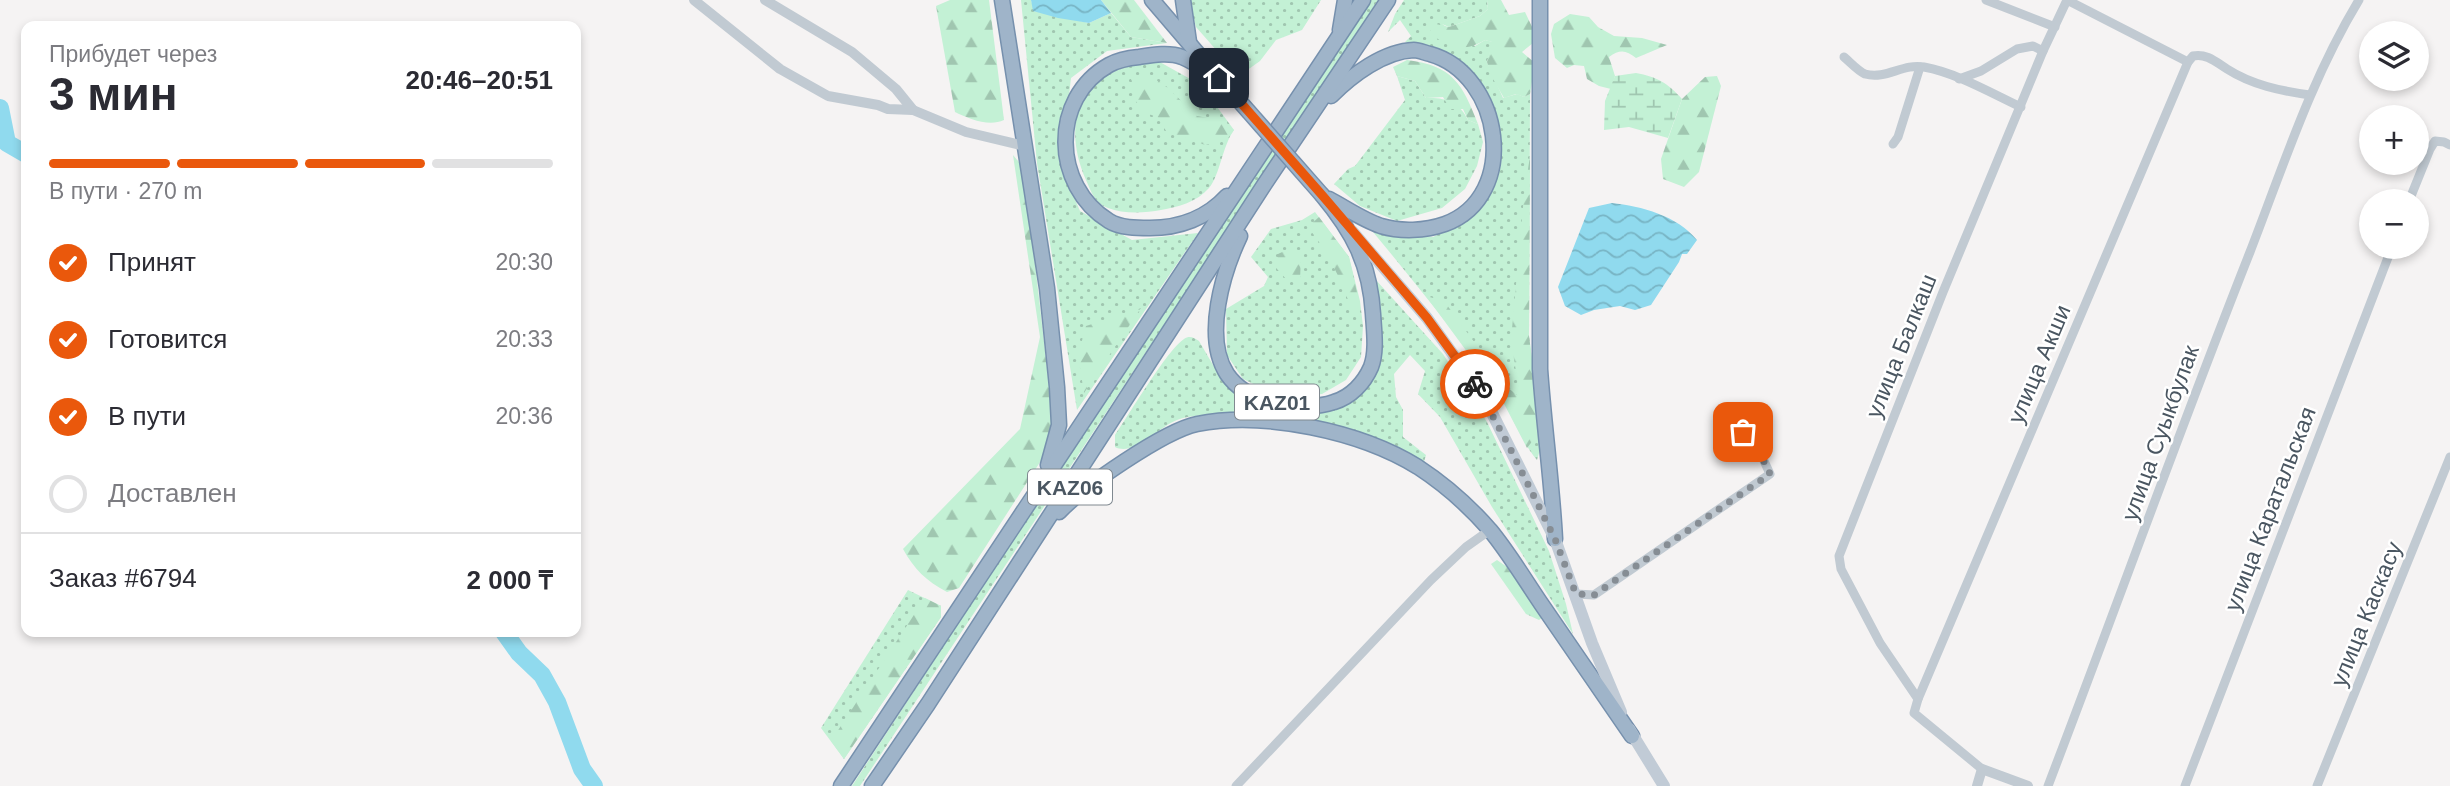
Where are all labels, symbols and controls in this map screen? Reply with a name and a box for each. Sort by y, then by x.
map controls [2359,21,2429,259]
button: layers [2359,21,2429,91]
text: Прибудет через [49,41,217,67]
pin [1189,48,1249,108]
icon: home [1200,59,1238,97]
text: 20:46–20:51 [406,65,553,95]
text: 3 мин [49,68,177,120]
button: + [2359,105,2429,175]
text: В пути · 270 m [49,178,202,204]
button: − [2359,189,2429,259]
icon: check [49,244,87,282]
text: Принят [108,247,196,277]
text: 20:30 [495,249,553,275]
street label: улица Балкаш [1860,270,1942,422]
street label: улица Акши [2002,301,2076,427]
icon: check [49,321,87,359]
text: Готовится [108,324,227,354]
text: 20:33 [495,326,553,352]
street label: улица Суыкбулак [2116,341,2204,524]
courier [1440,349,1510,419]
icon: bike [1456,365,1494,403]
road number: KАZ01 [1235,384,1319,420]
icon: check [49,398,87,436]
text: В пути [108,401,186,431]
pin [1713,402,1773,462]
text: 20:36 [495,403,553,429]
street label: улица Каратальская [2219,403,2321,615]
icon: bag [1724,413,1762,451]
road number: KАZ06 [1028,470,1112,504]
text: Доставлен [108,478,237,508]
street label: улица Каскасу [2325,537,2407,690]
text: Заказ #6794 [49,563,197,593]
text: 2 000 ₸ [467,565,553,595]

